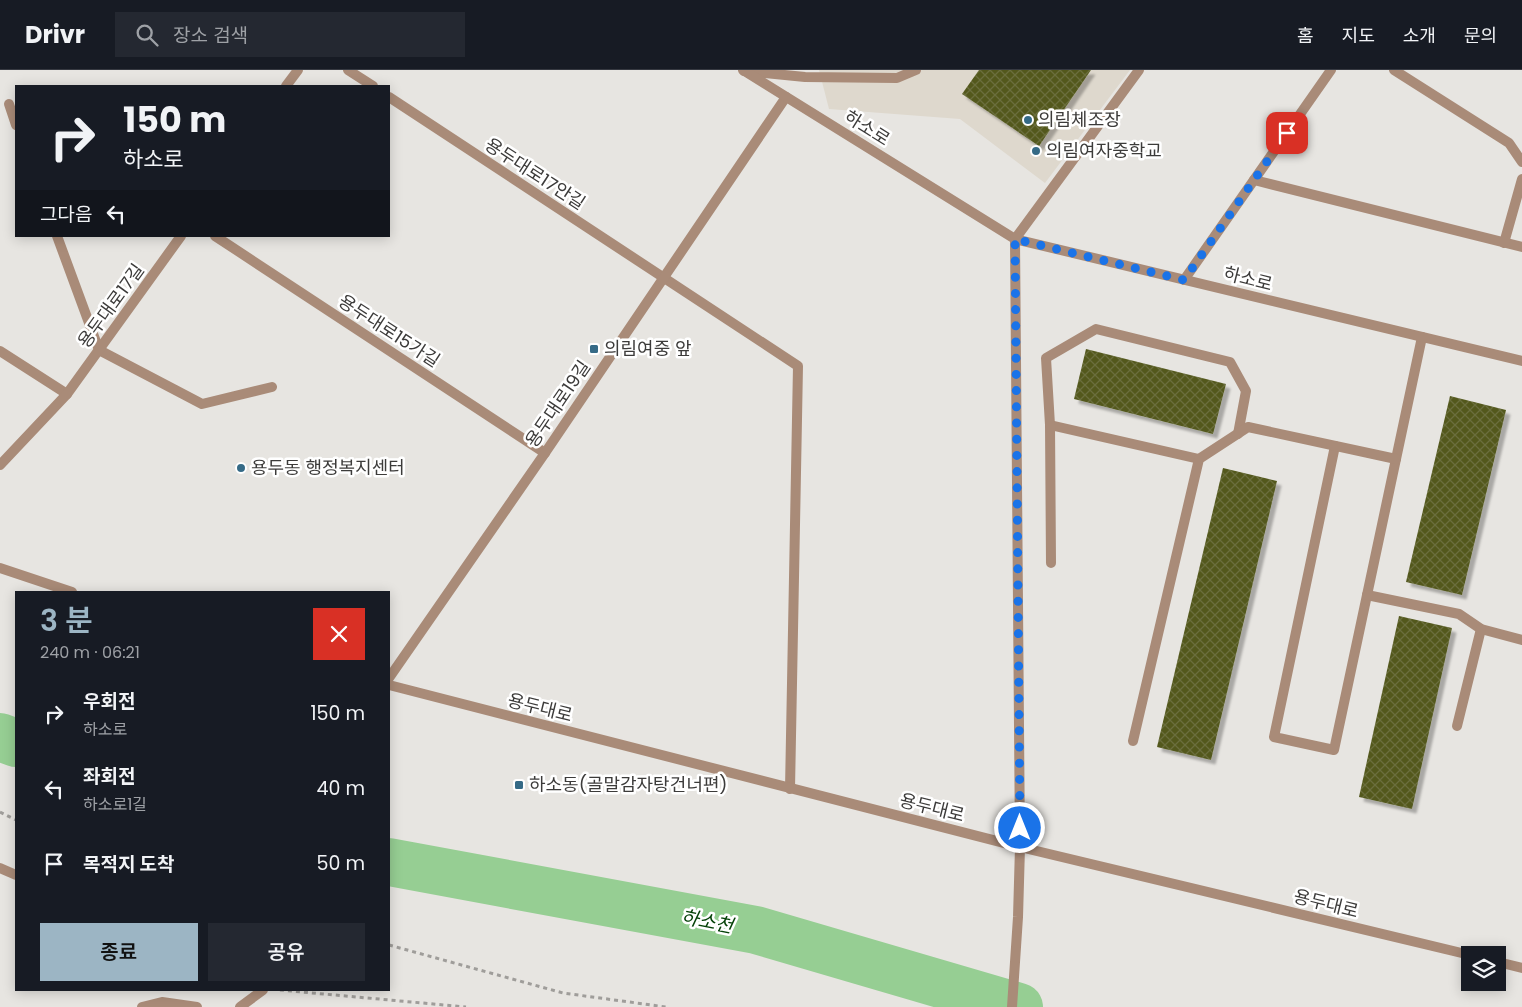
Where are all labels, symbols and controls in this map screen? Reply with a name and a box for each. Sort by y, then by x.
search box [115,12,465,57]
text: Drivr [25,18,85,51]
icon: search [133,21,161,49]
text: 장소 검색 [173,22,248,49]
text: 홈 [1297,23,1314,48]
text: 지도 [1342,23,1375,48]
text: 소개 [1403,23,1436,48]
text: 문의 [1464,23,1497,48]
text: 150 m [123,95,226,144]
street label: 하소로 [840,104,895,151]
icon: right [40,105,105,170]
place label: 의림체조장 [1038,107,1121,132]
pin [1266,112,1308,154]
marker: 의림체조장 [1022,114,1034,126]
icon: arrive [1273,119,1301,147]
street label: 용두대로17안길 [480,132,590,215]
place label: 의림여자중학교 [1046,138,1162,163]
text: 하소로 [123,144,184,175]
marker: 의림여자중학교 [1030,145,1042,157]
icon: left [102,200,130,228]
text: 그다음 [40,201,92,228]
street label: 용두대로17길 [72,259,150,353]
street label: 하소로 [1221,260,1275,297]
street label: 용두대로15가길 [334,288,445,373]
place label: 의림여중 앞 [604,336,692,361]
marker: 의림여중 앞 [588,343,600,355]
street label: 용두대로19길 [519,355,596,452]
place label: 용두동 행정복지센터 [251,455,405,480]
marker: 용두동 행정복지센터 [235,462,247,474]
text: 3 분 [40,599,93,642]
button: close [313,608,365,660]
text: 240 m · 06:21 [40,641,140,664]
street label: 용두대로 [505,687,575,728]
text: 우회전 [83,688,135,715]
icon: right [40,700,68,728]
text: 150 m [310,700,365,727]
text: 하소로 [83,718,127,741]
text: 좌회전 [83,763,135,790]
place label: 하소동(골말감자탕건너편) [529,772,728,797]
icon: left [40,775,68,803]
text: 40 m [316,775,365,802]
marker: 하소동(골말감자탕건너편) [513,779,525,791]
street label: 용두대로 [897,787,967,828]
text: 하소로1길 [83,793,147,816]
position arrow [993,801,1045,853]
icon: arrive [40,850,68,878]
text: 50 m [316,850,365,877]
text: 목적지 도착 [83,851,174,878]
street label: 용두대로 [1291,883,1361,924]
water label: 하소천 [679,903,737,940]
button: 종료 [40,923,198,981]
button: 공유 [208,923,365,981]
map controls [1461,946,1506,991]
button: layers [1461,946,1506,991]

